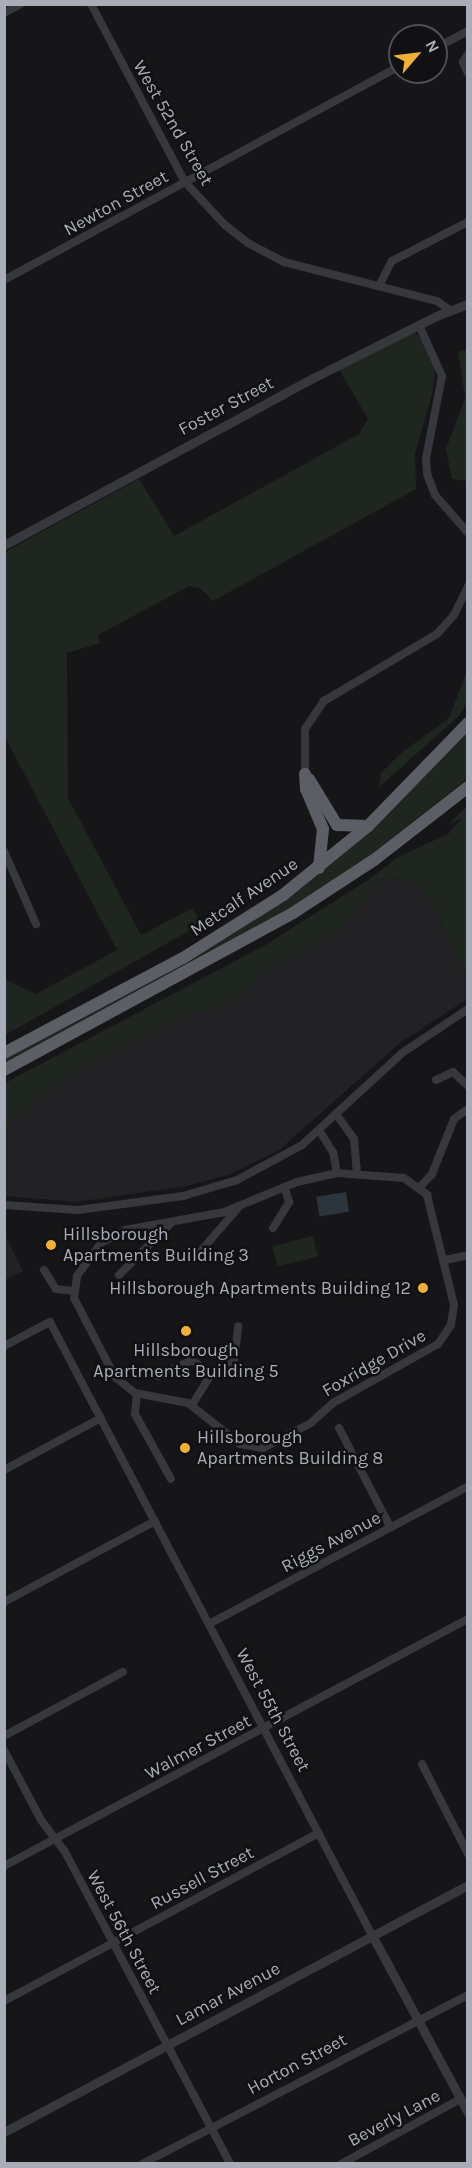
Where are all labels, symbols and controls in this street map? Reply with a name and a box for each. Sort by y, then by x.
north arrow [388,24,448,84]
text: N [421,37,444,56]
street label: West 52nd Street [128,57,218,189]
street label: Newton Street [60,165,172,241]
street label: Foster Street [175,372,277,440]
street label: Metcalf Avenue [186,853,302,941]
place label: Hillsborough Apartments Building 3 [63,1224,249,1266]
marker: Hillsborough Apartments Building 3 [44,1238,58,1252]
place label: Hillsborough Apartments Building 12 [109,1277,411,1299]
marker: Hillsborough Apartments Building 12 [416,1281,430,1295]
marker: Hillsborough Apartments Building 5 [179,1324,193,1338]
street label: Foxridge Drive [318,1325,430,1401]
place label: Hillsborough Apartments Building 5 [93,1340,279,1382]
place label: Hillsborough Apartments Building 8 [197,1427,383,1470]
marker: Hillsborough Apartments Building 8 [178,1441,192,1455]
street label: Riggs Avenue [278,1507,384,1577]
street label: West 55th Street [231,1644,315,1776]
street label: Walmer Street [141,1710,255,1784]
street label: Russell Street [147,1842,257,1914]
street label: West 56th Street [82,1866,166,1998]
street label: Lamar Avenue [172,1957,284,2031]
street label: Horton Street [244,2029,350,2099]
street label: Beverly Lane [344,2085,444,2151]

